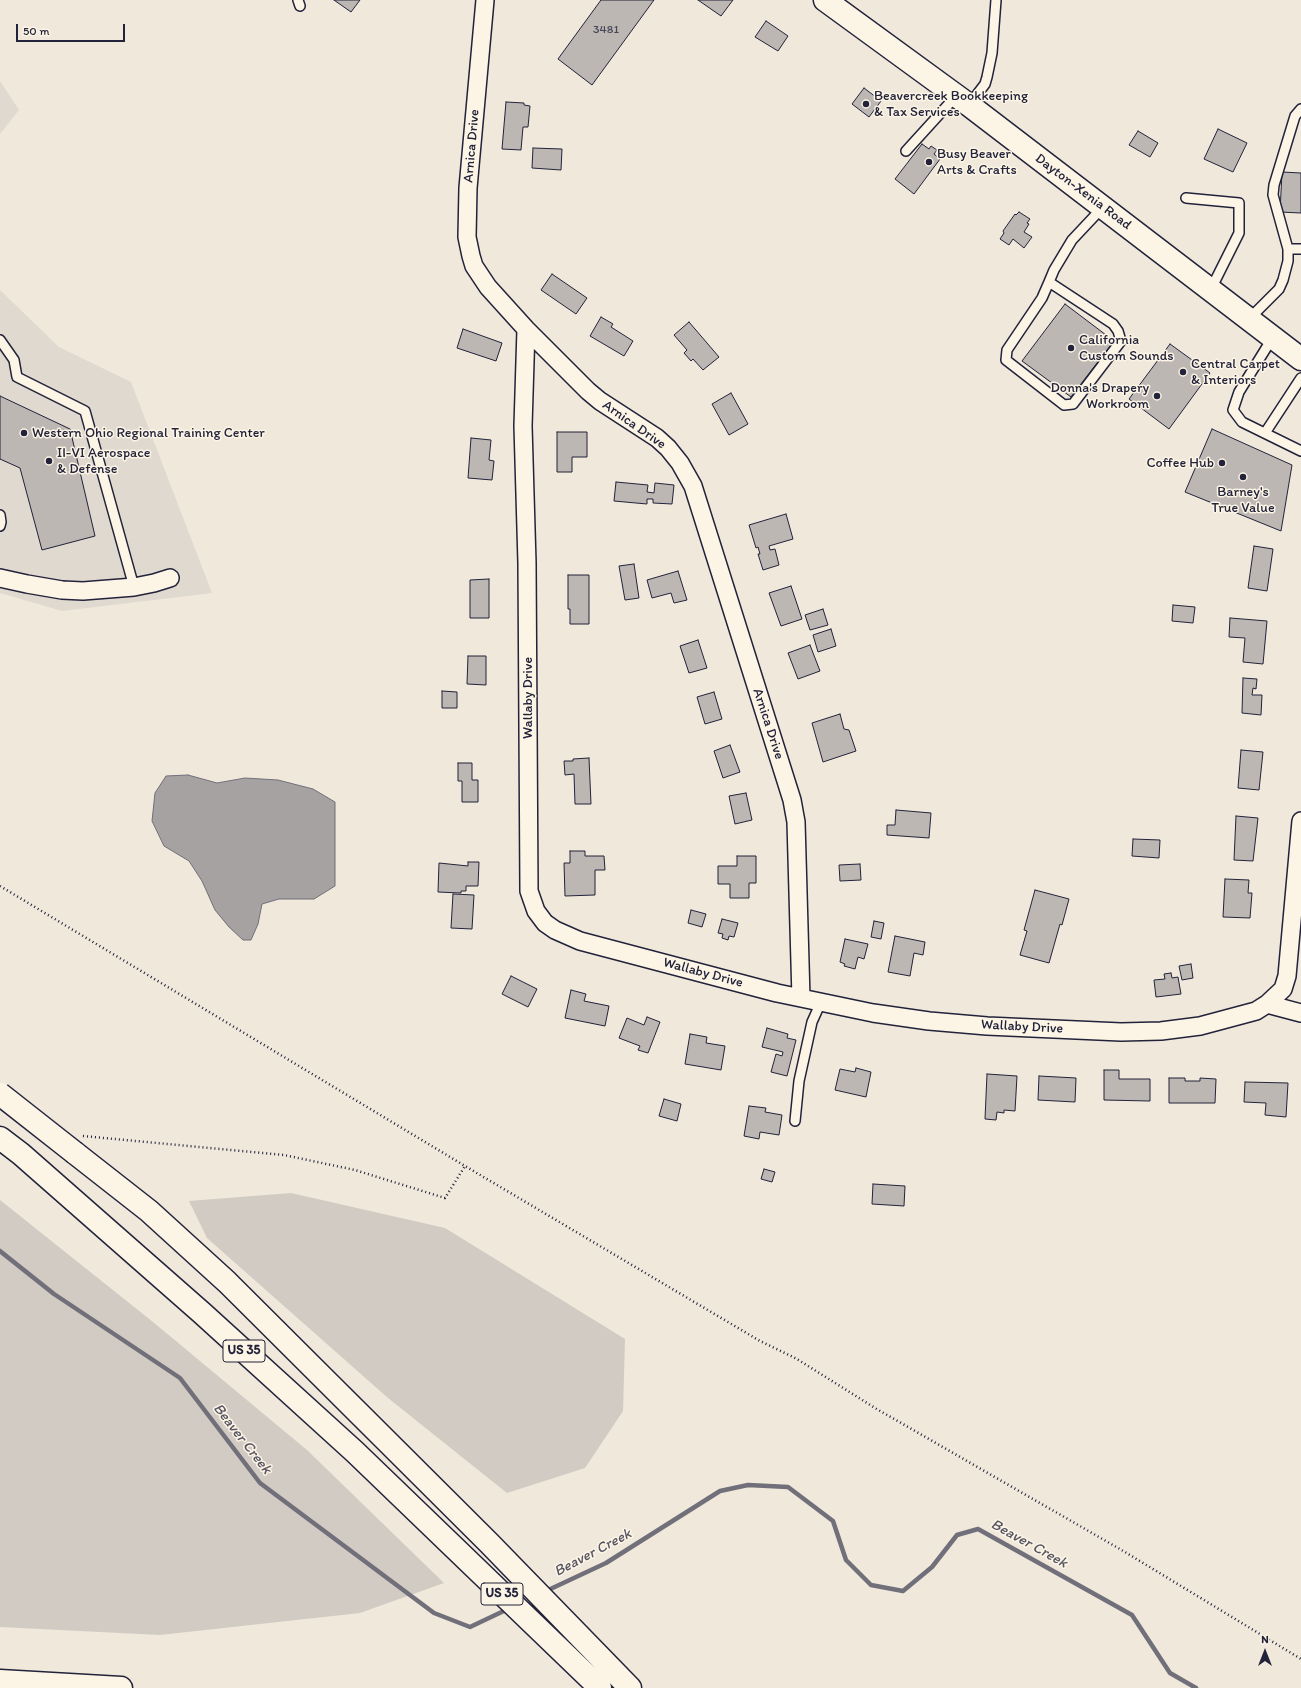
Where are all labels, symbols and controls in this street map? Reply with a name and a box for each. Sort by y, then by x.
scale bar [18,16,127,42]
house number: 3481 [593,23,619,37]
text: 50 m [23,24,49,38]
place label: Beavercreek Bookkeeping & Tax Services [874,88,1028,120]
marker: Beavercreek Bookkeeping & Tax Services [861,99,871,109]
street label: Arnica Drive [460,109,484,183]
place label: Busy Beaver Arts & Crafts [937,146,1017,178]
street label: Dayton-Xenia Road [1032,150,1134,234]
marker: Busy Beaver Arts & Crafts [924,157,934,167]
place label: California Custom Sounds [1079,332,1174,364]
marker: California Custom Sounds [1066,343,1076,353]
place label: Central Carpet & Interiors [1191,356,1280,388]
marker: Central Carpet & Interiors [1178,367,1188,377]
place label: Donna's Drapery Workroom [1050,380,1149,412]
marker: Donna's Drapery Workroom [1152,391,1162,401]
street label: Arnica Drive [599,397,669,453]
place label: Western Ohio Regional Training Center [32,425,265,441]
marker: Western Ohio Regional Training Center [19,428,29,438]
place label: II-VI Aerospace & Defense [57,445,151,478]
place label: Coffee Hub [1146,455,1214,471]
marker: II-VI Aerospace & Defense [44,456,54,466]
marker: Coffee Hub [1217,458,1227,468]
marker: Barney's True Value [1238,472,1248,482]
place label: Barney's True Value [1211,484,1275,516]
street label: Wallaby Drive [520,657,536,739]
street label: Arnica Drive [749,686,787,762]
street label: Wallaby Drive [661,954,745,992]
street label: Wallaby Drive [981,1016,1063,1038]
road number: US 35 [223,1340,265,1362]
water label: Beaver Creek [209,1400,275,1478]
water label: Beaver Creek [988,1516,1070,1572]
water label: Beaver Creek [551,1525,635,1581]
road number: US 35 [481,1583,523,1605]
north arrow [1245,1632,1285,1672]
text: N [1261,1633,1269,1646]

